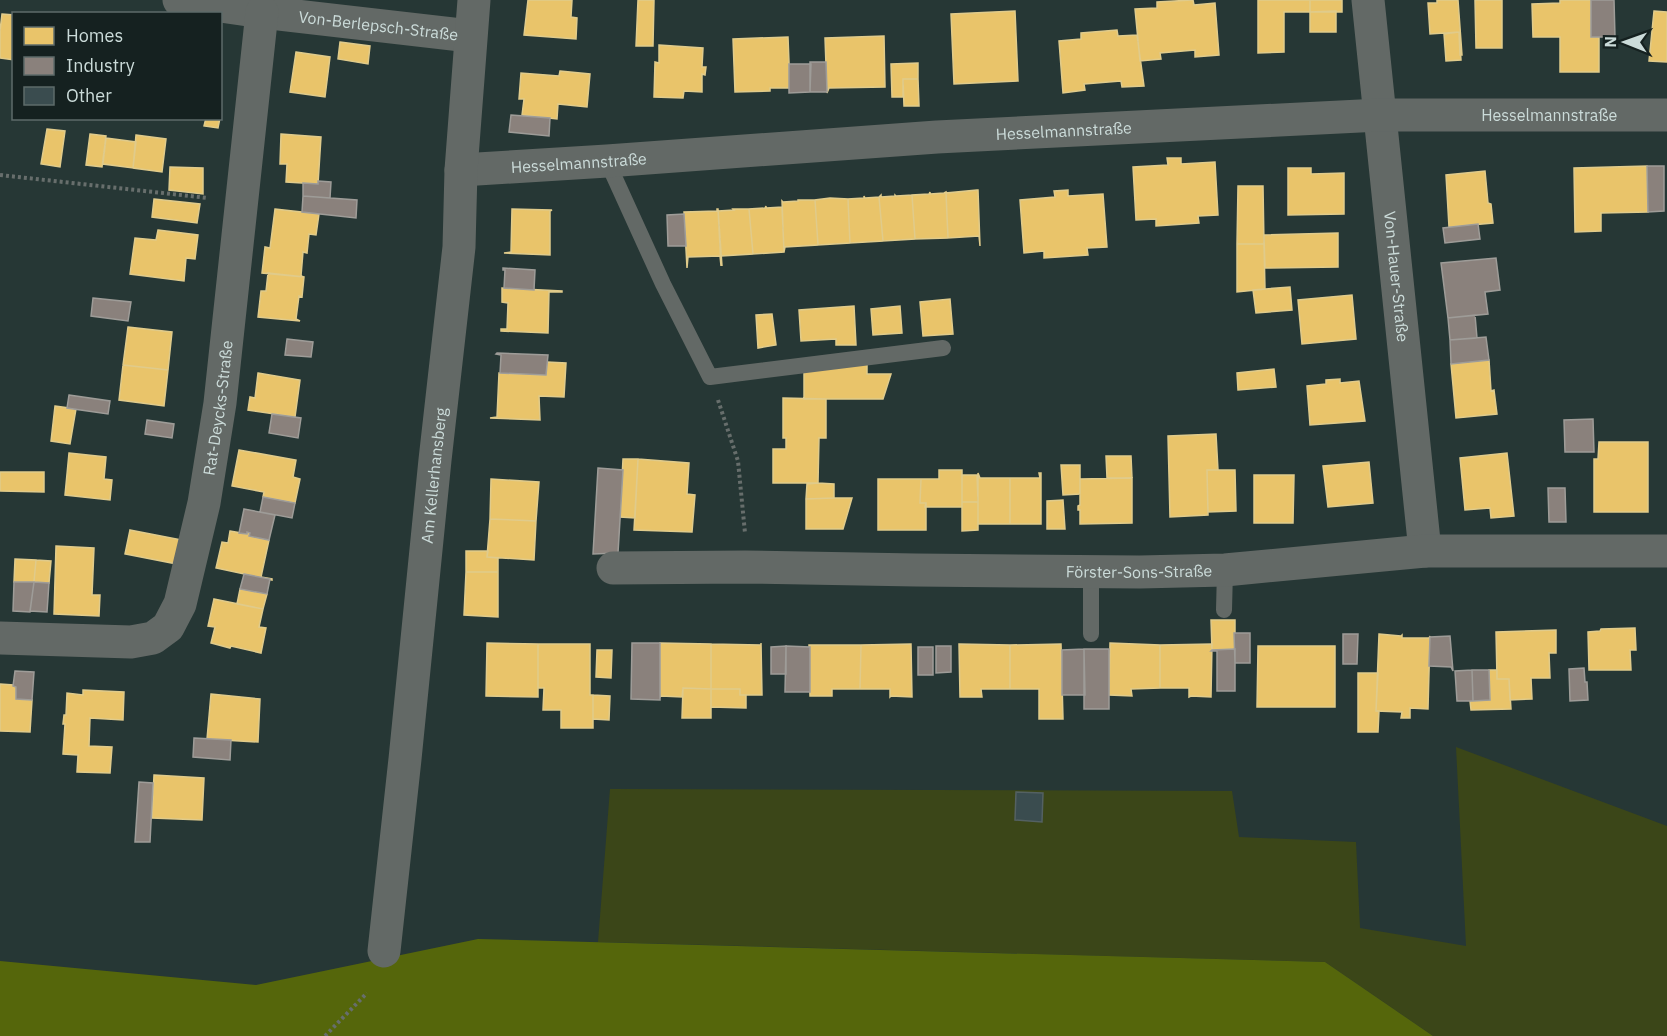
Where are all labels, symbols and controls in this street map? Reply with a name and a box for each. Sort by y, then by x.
street label: Von-Berlepsch-Straße [297,6,460,45]
legend [12,12,222,120]
north arrow [1595,12,1655,72]
text: Homes [66,24,123,47]
text: N [1600,36,1620,48]
text: Industry [66,54,135,77]
text: Other [66,84,112,107]
street label: Hesselmannstraße [1481,105,1618,125]
street label: Hesselmannstraße [995,117,1132,144]
street label: Hesselmannstraße [510,148,648,177]
street label: Von-Hauer-Straße [1380,210,1413,343]
street label: Rat-Deycks-Straße [199,339,237,477]
street label: Am Kellerhansberg [417,406,451,544]
street label: Förster-Sons-Straße [1066,560,1213,582]

